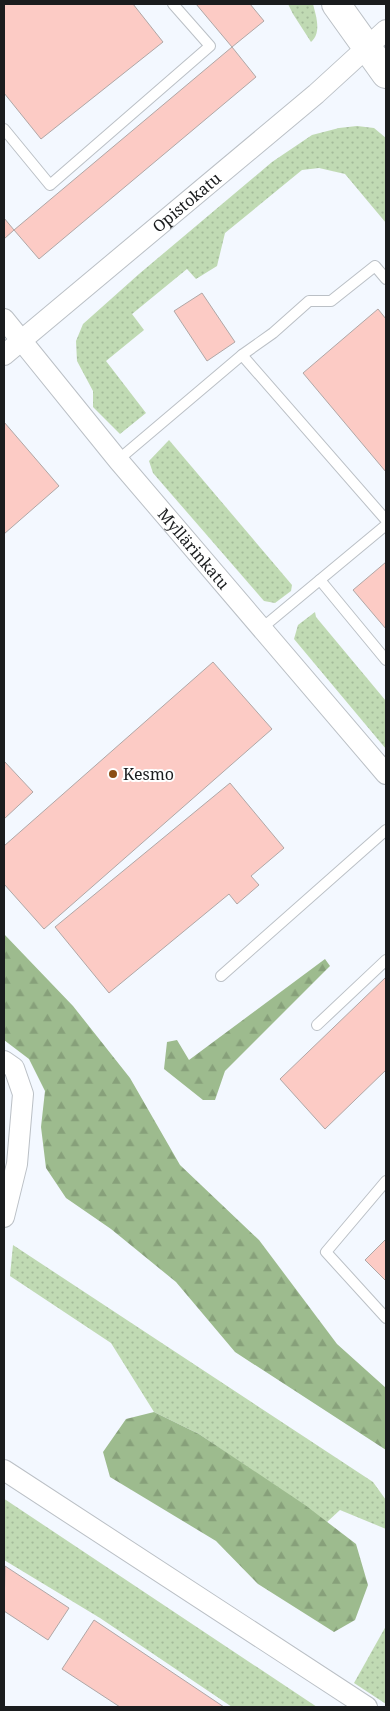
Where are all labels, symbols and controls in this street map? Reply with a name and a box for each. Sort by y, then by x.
street label: Opistokatu [148,167,225,237]
street label: Myllärinkatu [153,503,235,594]
place label: Kesmo [123,763,174,785]
marker: Kesmo [107,768,119,780]

